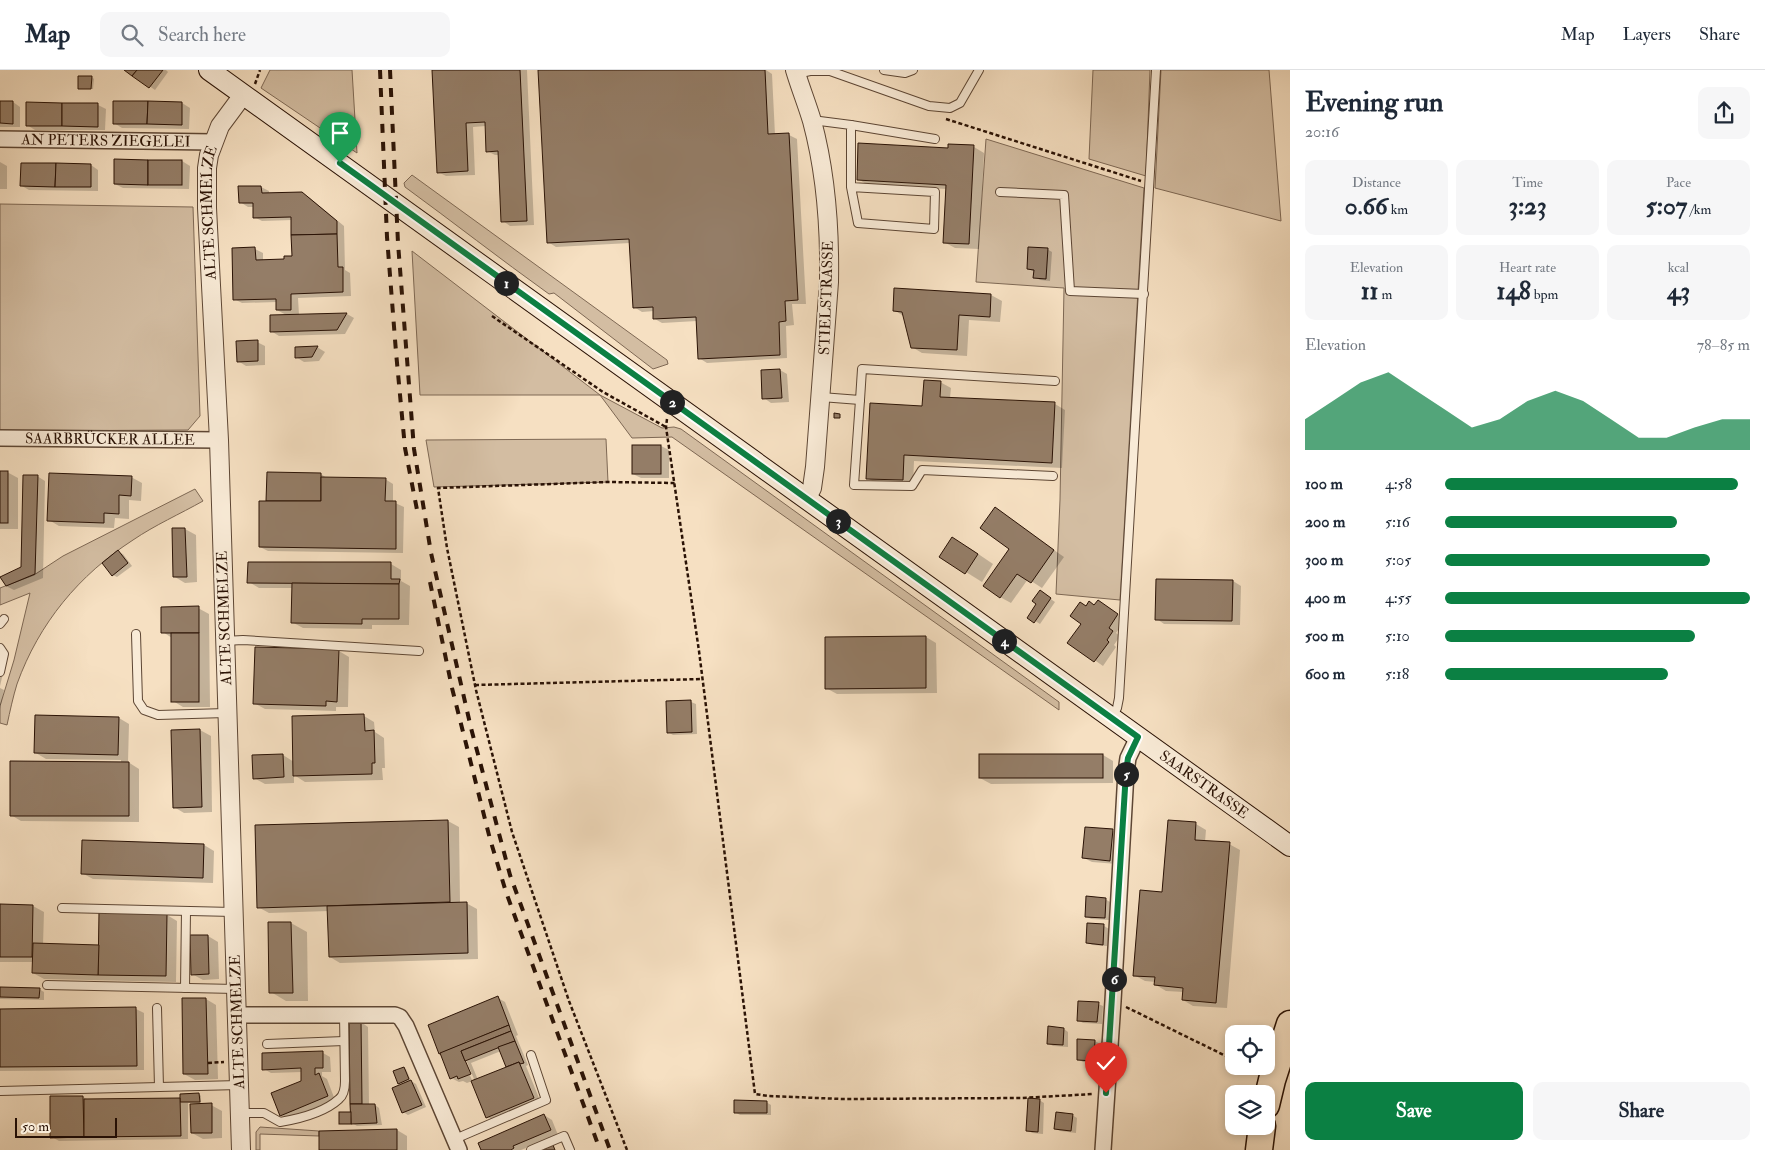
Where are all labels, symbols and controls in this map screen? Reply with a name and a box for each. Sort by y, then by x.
search box [100,12,450,57]
text: Map [25,19,70,50]
icon: search [118,21,146,49]
text: Search here [158,23,246,47]
text: Map [1561,23,1595,46]
text: Layers [1623,23,1671,46]
text: Share [1699,23,1740,46]
text: Evening run [1305,85,1443,120]
button: share [1698,87,1750,139]
pin [319,112,361,163]
icon: arrive [326,119,354,147]
text: 20:16 [1305,122,1339,142]
street label: AN PETERS ZIEGELEI [20,130,191,152]
street label: ALTE SCHMELZE [198,143,222,281]
text: Distance [1352,174,1401,191]
text: Time [1512,174,1543,191]
text: Pace [1666,174,1691,191]
text: 0.66 [1345,191,1388,222]
text: 3:23 [1508,191,1547,222]
text: 5:07 [1646,191,1687,222]
text: km [1388,201,1408,218]
text: /km [1687,201,1711,218]
street label: STIELSTRASSE [815,240,838,356]
text: Elevation [1350,259,1403,276]
text: Heart rate [1499,259,1556,276]
text: kcal [1668,259,1689,276]
pin: 1 [494,270,518,296]
text: 1 [504,275,509,292]
text: 11 [1361,276,1379,307]
text: 148 [1497,276,1531,307]
text: 43 [1667,276,1690,307]
text: m [1379,286,1392,303]
text: bpm [1531,286,1558,303]
text: Elevation [1305,335,1366,355]
text: 78–85 m [1697,335,1750,355]
pin: 2 [660,390,684,414]
text: 2 [669,394,676,411]
street label: SAARBRÜCKER ALLEE [25,429,195,450]
text: 100 m [1305,474,1343,494]
text: 4:58 [1385,474,1412,494]
pin: 3 [826,508,850,534]
text: 200 m [1305,512,1345,532]
text: 5:16 [1385,512,1410,532]
text: 3 [836,513,841,530]
street label: ALTE SCHMELZE [213,550,236,686]
text: 300 m [1305,550,1343,570]
text: 5:05 [1385,550,1411,570]
text: 400 m [1305,588,1346,608]
text: 4:55 [1385,588,1412,608]
text: 500 m [1305,626,1344,646]
text: 5:10 [1385,626,1410,646]
pin: 4 [992,628,1016,654]
text: 4 [1001,633,1008,650]
text: 600 m [1305,664,1345,684]
text: 5:18 [1385,664,1409,684]
street label: SAARSTRASSE [1155,746,1252,823]
pin: 5 [1114,762,1138,786]
text: 5 [1123,766,1130,783]
street label: ALTE SCHMELZE [226,954,249,1090]
pin: 6 [1102,966,1126,992]
text: 6 [1111,971,1118,988]
map controls [1225,1025,1275,1135]
button: locate [1225,1025,1275,1075]
pin [1085,1042,1127,1093]
icon: check [1092,1049,1120,1077]
button: Save [1305,1082,1523,1140]
button: Share [1533,1082,1750,1140]
button: layers [1225,1085,1275,1135]
scale bar [15,1115,118,1138]
text: 50 m [22,1118,49,1135]

